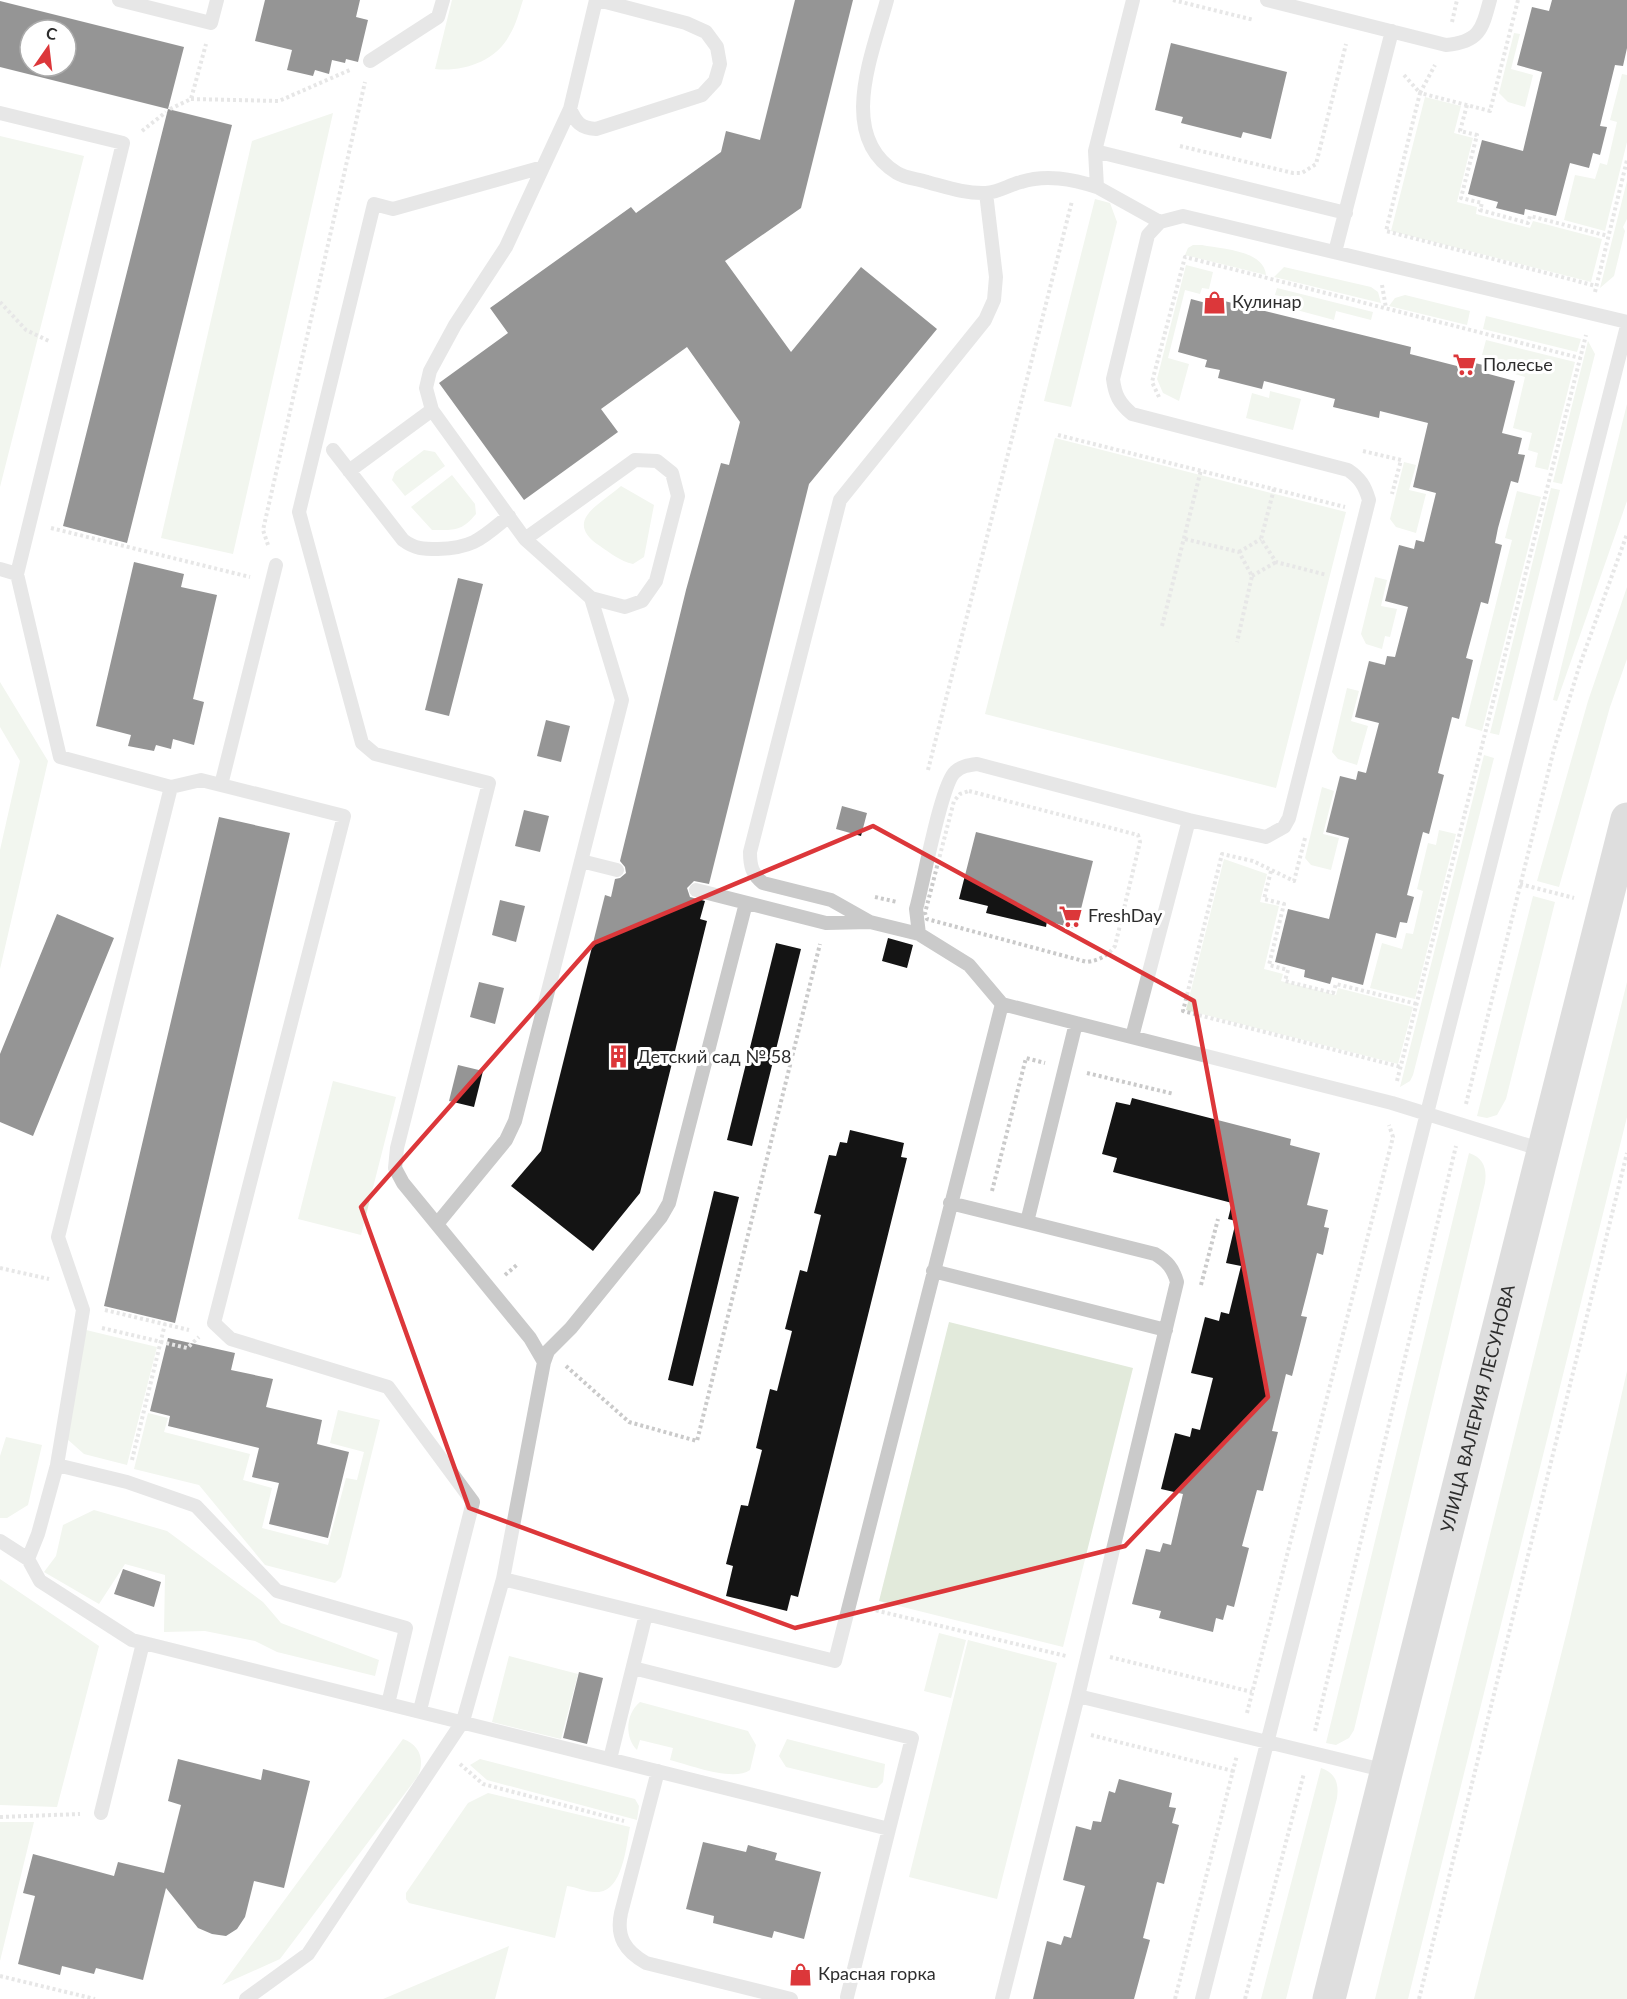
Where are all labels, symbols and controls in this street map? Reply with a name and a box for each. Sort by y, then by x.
north arrow [18,18,78,78]
text: С [44,22,60,44]
shop icon: Кулинар [1201,289,1227,315]
place label: Кулинар [1232,290,1302,312]
supermarket icon: Полесье [1452,352,1478,378]
place label: Полесье [1483,353,1553,375]
supermarket icon: FreshDay [1057,903,1083,929]
place label: FreshDay [1088,904,1163,926]
building icon: Детский сад № 58 [606,1044,632,1070]
place label: Детский сад № 58 [637,1045,792,1067]
street label: УЛИЦА ВАЛЕРИЯ ЛЕСУНОВА [1435,1281,1519,1534]
shop icon: Красная горка [787,1961,813,1987]
place label: Красная горка [818,1962,936,1984]

